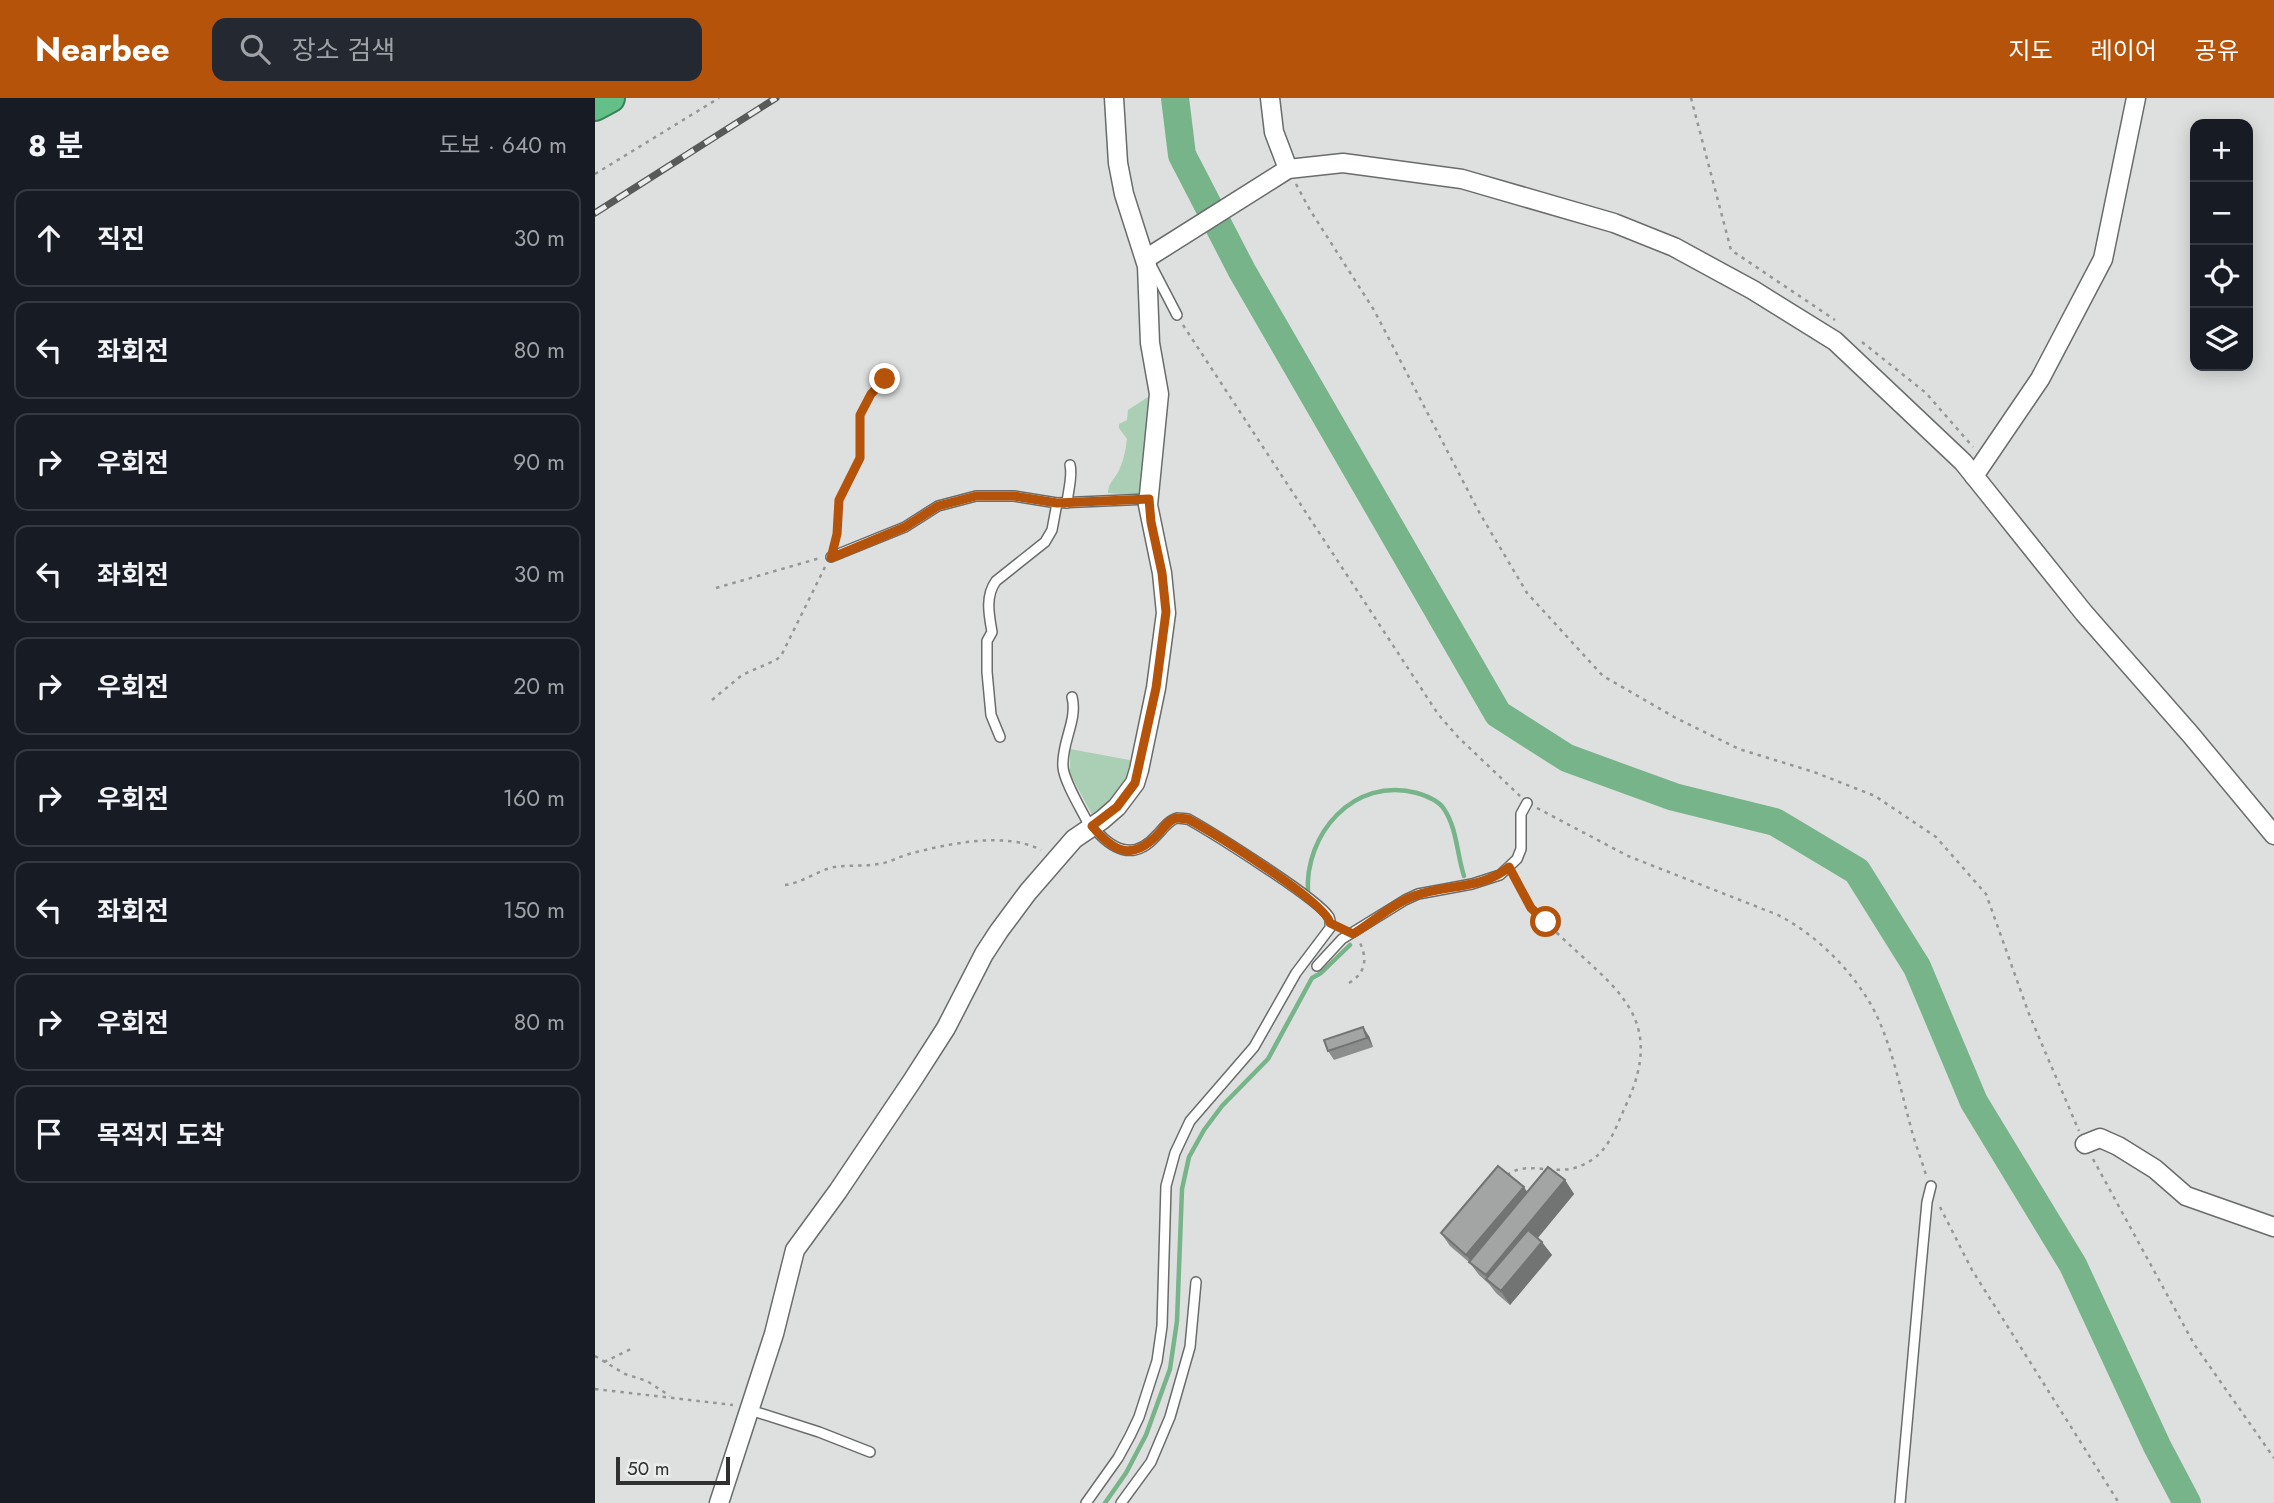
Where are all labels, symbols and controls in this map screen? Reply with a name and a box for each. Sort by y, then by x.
search box [212,18,702,81]
text: Nearbee [35,26,170,73]
icon: search [236,30,274,68]
text: 장소 검색 [292,31,395,69]
text: 지도 [2008,33,2053,68]
text: 레이어 [2091,33,2157,68]
text: 공유 [2195,33,2239,68]
map controls [2190,119,2253,371]
button: + [2190,119,2253,182]
text: 8 분 [28,124,83,167]
text: 도보 · 640 m [439,128,567,162]
button: − [2190,182,2253,245]
icon: ahead [30,219,68,257]
text: 직진 [97,220,145,258]
text: 30 m [514,221,565,255]
button: locate [2190,245,2253,308]
button: layers [2190,308,2253,371]
icon: left [30,331,68,369]
text: 좌회전 [97,332,169,370]
text: 80 m [514,333,565,367]
route end [869,363,900,394]
icon: right [30,443,68,481]
text: 우회전 [97,444,169,482]
text: 90 m [513,445,565,479]
icon: left [30,555,68,593]
text: 좌회전 [97,556,169,594]
text: 30 m [514,557,565,591]
icon: right [30,667,68,705]
text: 우회전 [97,668,169,706]
text: 20 m [513,669,565,703]
icon: right [30,779,68,817]
text: 우회전 [97,780,169,818]
text: 160 m [503,781,565,815]
icon: left [30,891,68,929]
text: 좌회전 [97,892,169,930]
text: 150 m [503,893,565,927]
route start [1530,906,1561,937]
icon: right [30,1003,68,1041]
text: 우회전 [97,1004,169,1042]
text: 80 m [514,1005,565,1039]
icon: arrive [30,1115,68,1153]
text: 목적지 도착 [97,1116,224,1154]
scale bar [616,1454,730,1486]
text: 50 m [627,1455,670,1482]

